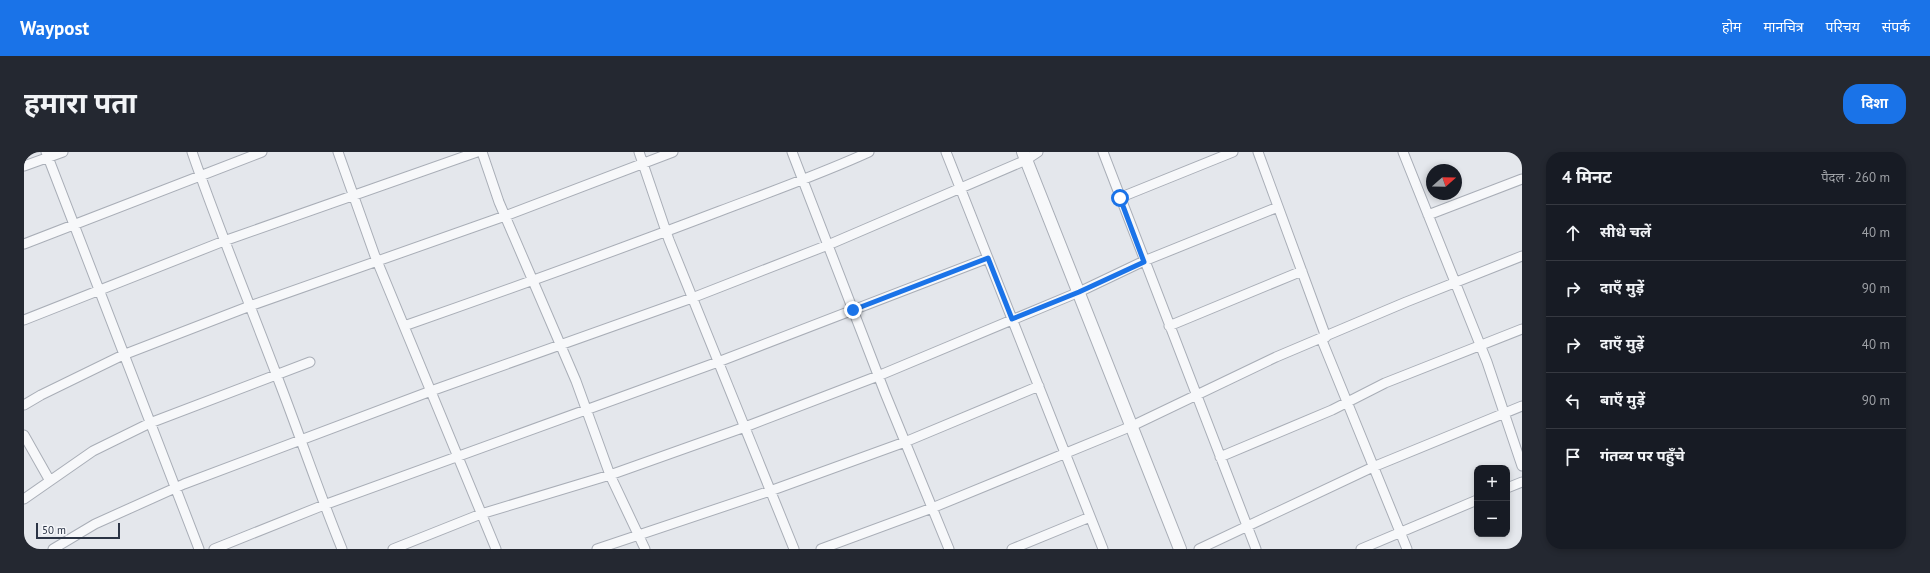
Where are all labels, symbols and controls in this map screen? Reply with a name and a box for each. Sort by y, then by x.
text: Waypost [20,16,89,40]
text: होम [1722,18,1741,36]
text: मानचित्र [1763,18,1804,36]
text: परिचय [1826,18,1860,36]
text: संपर्क [1882,18,1910,36]
text: हमारा पता [24,84,137,121]
button: दिशा [1843,84,1906,124]
north arrow [1426,164,1462,200]
text: 4 मिनट [1562,166,1612,188]
text: पैदल · 260 m [1821,169,1890,186]
route start [1111,189,1129,207]
icon: ahead [1562,222,1584,244]
text: सीधे चलें [1600,222,1651,241]
text: 40 m [1862,224,1890,241]
icon: right [1562,278,1584,300]
text: दाएँ मुड़ें [1600,278,1644,297]
text: 90 m [1862,280,1890,297]
route end [844,301,862,319]
icon: right [1562,334,1584,356]
text: दाएँ मुड़ें [1600,334,1644,353]
text: 40 m [1862,336,1890,353]
icon: left [1562,390,1584,412]
text: बाएँ मुड़ें [1600,390,1645,409]
text: 90 m [1862,392,1890,409]
icon: arrive [1562,446,1584,468]
text: गंतव्य पर पहुँचे [1600,446,1685,465]
map controls [1474,465,1510,537]
button: + [1474,465,1510,501]
button: − [1474,501,1510,537]
scale bar [36,521,120,540]
text: 50 m [42,523,66,537]

